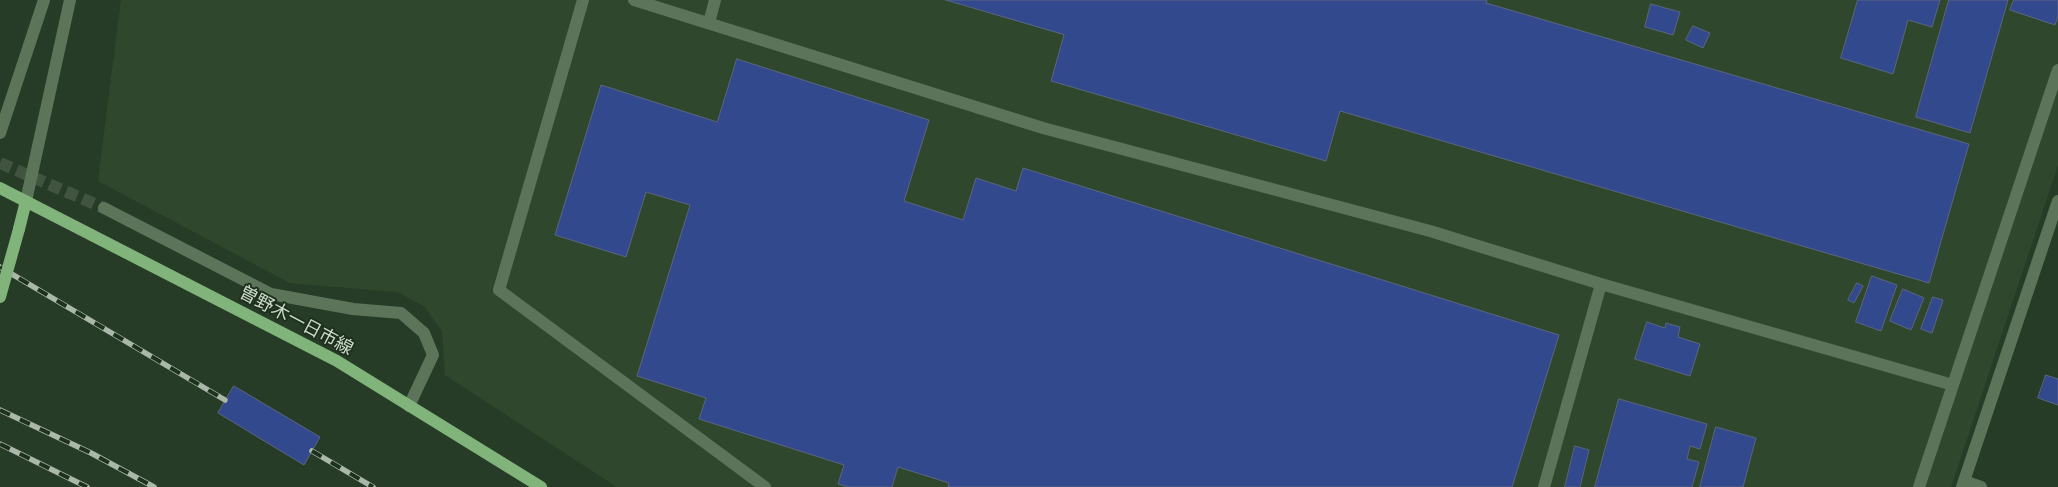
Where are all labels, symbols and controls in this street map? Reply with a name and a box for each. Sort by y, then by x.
street label: 曽野木一日市線 [235,282,357,360]

